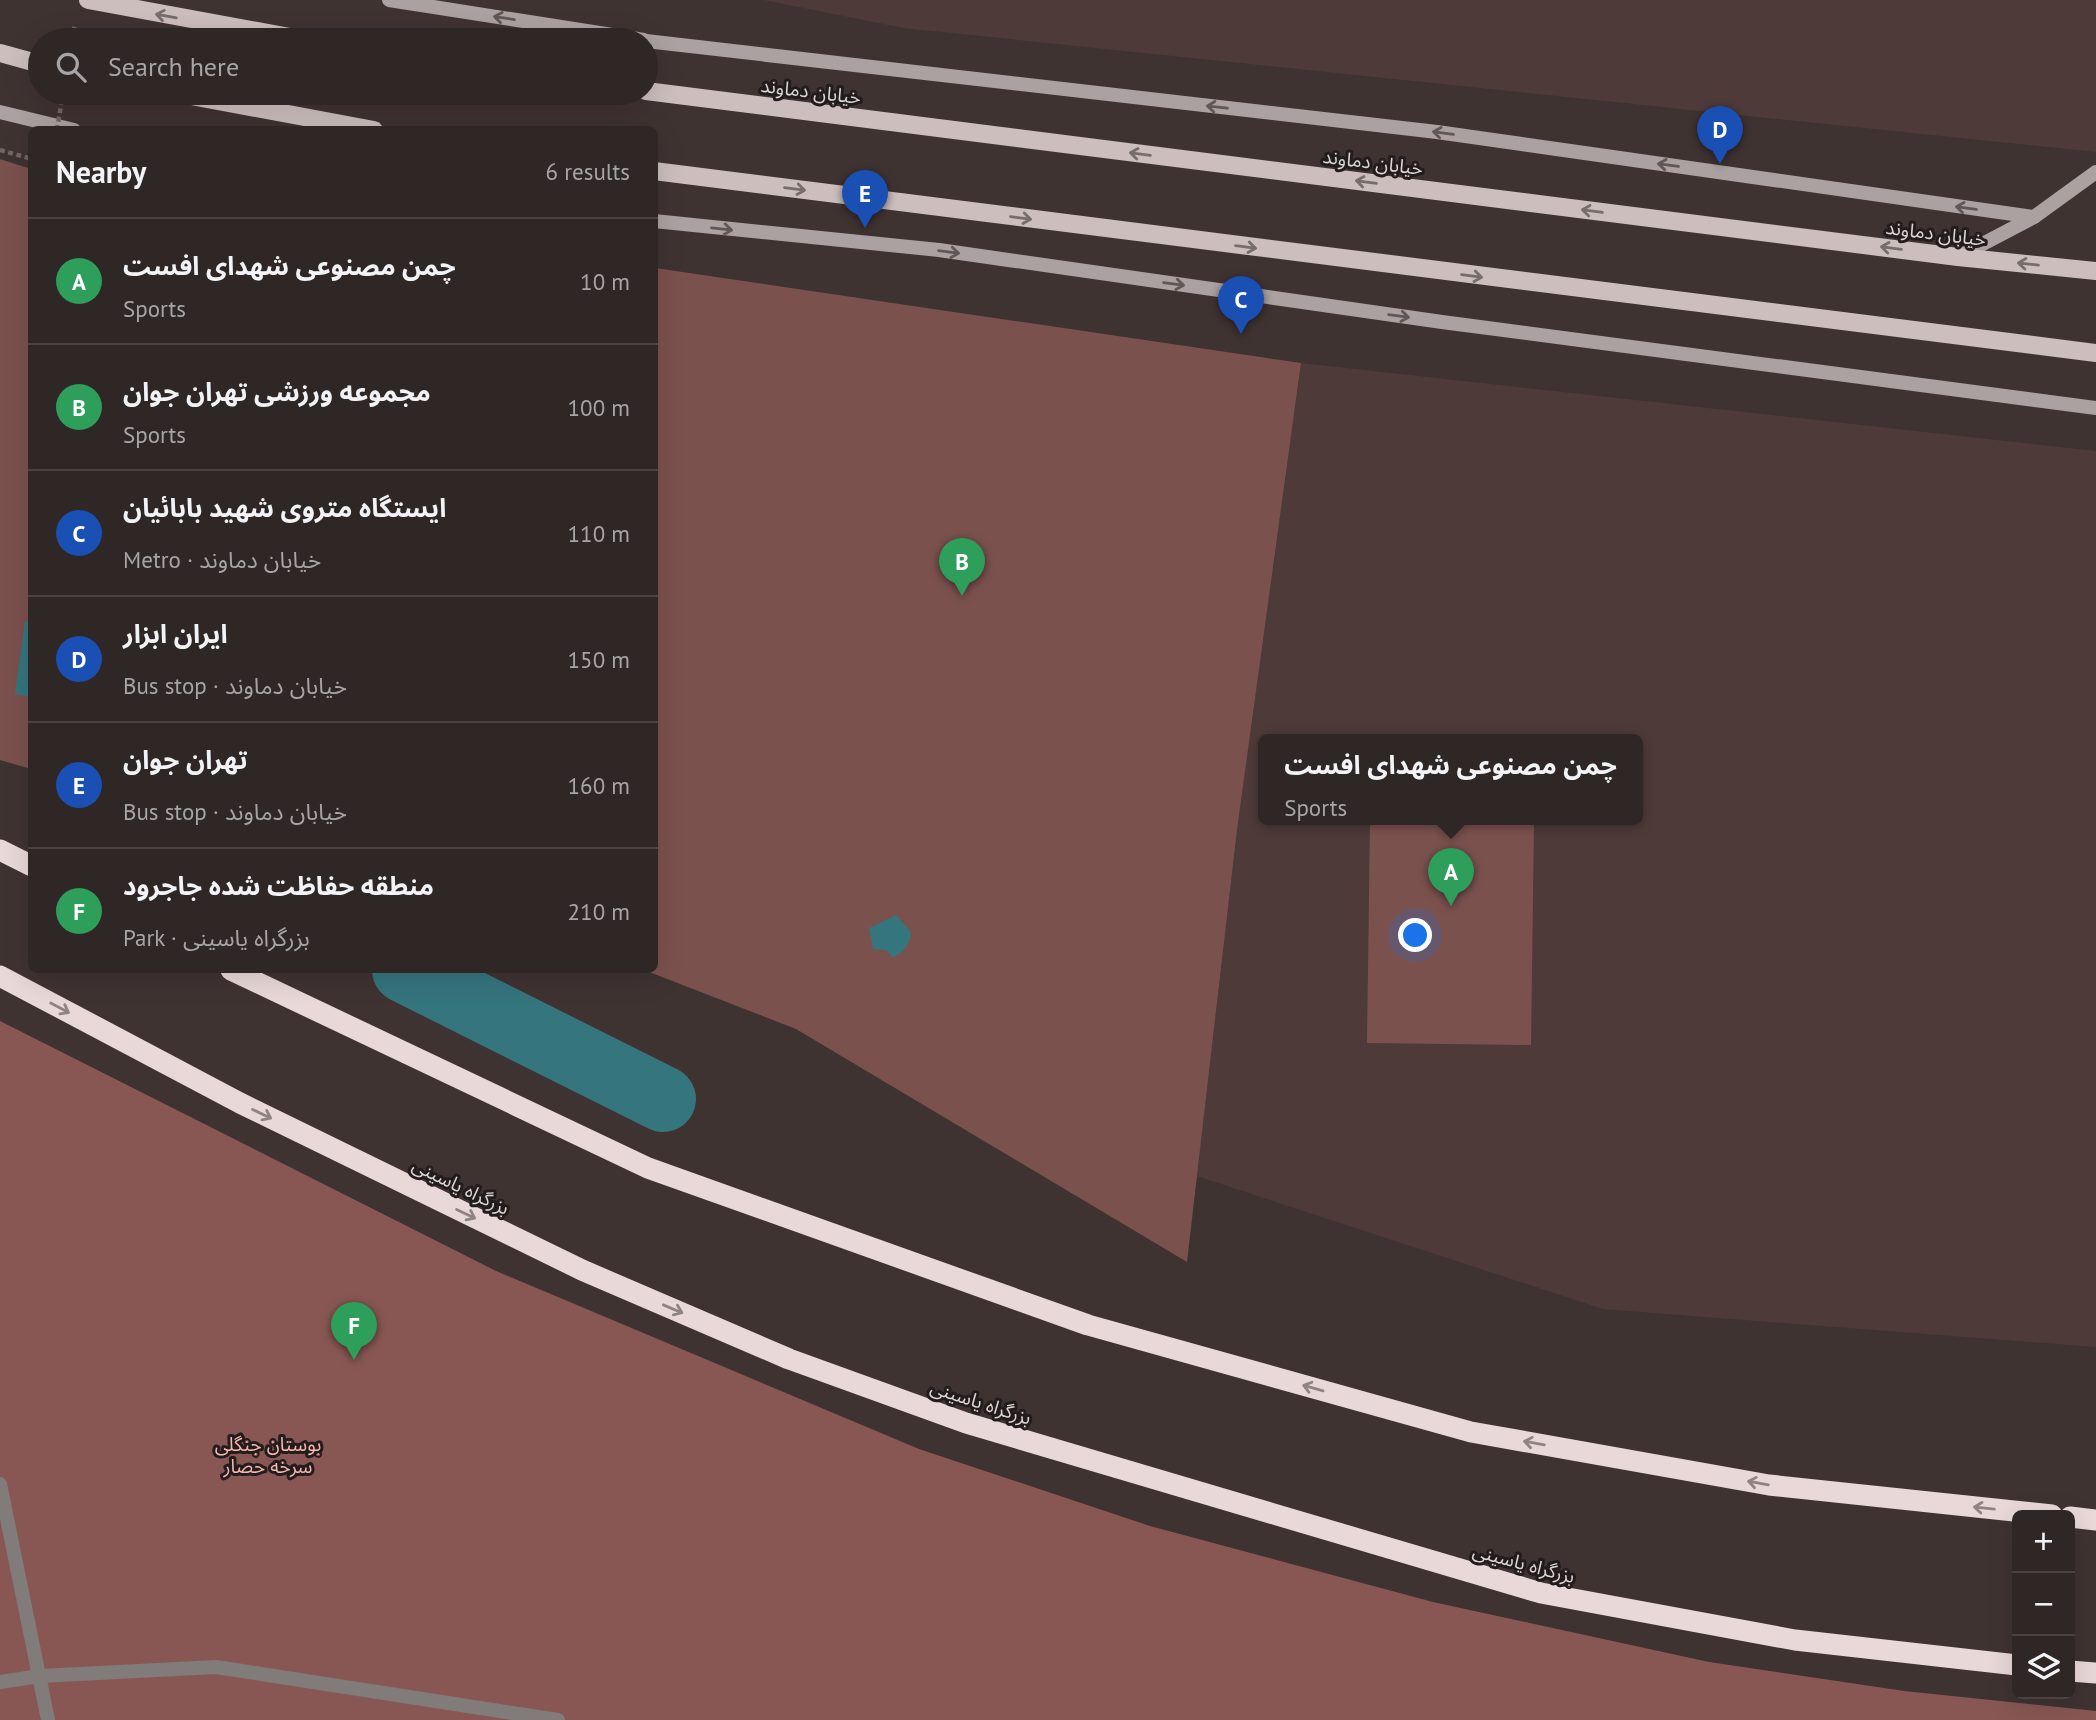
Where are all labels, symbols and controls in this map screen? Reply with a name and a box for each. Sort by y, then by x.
one-way arrow [155,9,178,22]
one-way arrow [493,11,515,24]
search box [28,28,658,105]
icon: search [52,48,90,86]
text: Search here [108,50,239,83]
street label: خیابان دماوند [759,73,863,109]
one-way arrow [1206,101,1229,114]
pin: D [1697,106,1743,164]
one-way arrow [1432,126,1455,139]
street label: خیابان دماوند [1321,144,1425,180]
one-way arrow [1130,147,1152,160]
text: Nearby [56,152,146,191]
text: 6 results [546,157,630,186]
one-way arrow [1657,158,1680,171]
pin: E [842,170,888,228]
one-way arrow [1355,176,1378,189]
one-way arrow [783,182,806,195]
one-way arrow [1955,201,1978,214]
one-way arrow [1581,204,1604,217]
one-way arrow [1009,211,1032,224]
street label: خیابان دماوند [1884,215,1988,251]
one-way arrow [710,223,733,236]
one-way arrow [1235,240,1257,253]
one-way arrow [1880,242,1902,255]
one-way arrow [937,245,960,258]
text: چمن مصنوعی شهدای افست [123,249,456,282]
one-way arrow [2017,258,2040,271]
text: A [72,267,86,296]
text: 10 m [580,267,630,296]
one-way arrow [1460,269,1483,282]
pin: C [1218,276,1264,334]
one-way arrow [1162,277,1185,290]
text: Sports [123,294,186,323]
one-way arrow [1387,310,1410,323]
text: مجموعه ورزشی تهران جوان [123,375,431,408]
text: B [72,393,86,422]
text: 100 m [568,393,630,422]
text: Sports [123,420,186,449]
text: ایستگاه متروی شهید بابائیان [123,491,446,524]
text: C [73,519,85,548]
text: 110 m [568,519,630,548]
pin: B [939,538,985,596]
text: Metro · خیابان دماوند [123,545,321,574]
text: ایران ابزار [123,617,228,650]
text: D [72,645,86,674]
text: 150 m [568,645,630,674]
text: Bus stop · خیابان دماوند [123,671,347,700]
popup [1258,734,1643,825]
text: تهران جوان [123,743,248,776]
text: چمن مصنوعی شهدای افست [1284,748,1617,781]
text: E [73,771,85,800]
text: 160 m [568,771,630,800]
text: Sports [1284,793,1347,822]
text: Bus stop · خیابان دماوند [123,797,347,826]
pin: A [1428,848,1474,906]
text: منطقه حفاظت شده جاجرود [123,869,434,902]
text: F [73,897,85,926]
text: 210 m [568,897,630,926]
your location [1398,918,1432,952]
text: Park · بزرگراه یاسینی [123,923,310,952]
one-way arrow [49,1002,70,1015]
one-way arrow [251,1108,272,1121]
street label: بزرگراه یاسینی [409,1152,513,1220]
one-way arrow [455,1207,476,1221]
pin: F [331,1302,377,1360]
one-way arrow [661,1303,683,1316]
street label: بزرگراه یاسینی [927,1374,1035,1430]
one-way arrow [1303,1381,1325,1394]
park label: بوستان جنگلی سرخه حصار [215,1432,321,1478]
one-way arrow [1523,1436,1546,1449]
one-way arrow [1747,1476,1770,1489]
one-way arrow [1973,1501,1996,1514]
map controls [2012,1510,2075,1699]
button: + [2012,1510,2075,1573]
street label: بزرگراه یاسینی [1470,1538,1578,1588]
button: − [2012,1573,2075,1636]
button: layers [2012,1636,2075,1699]

